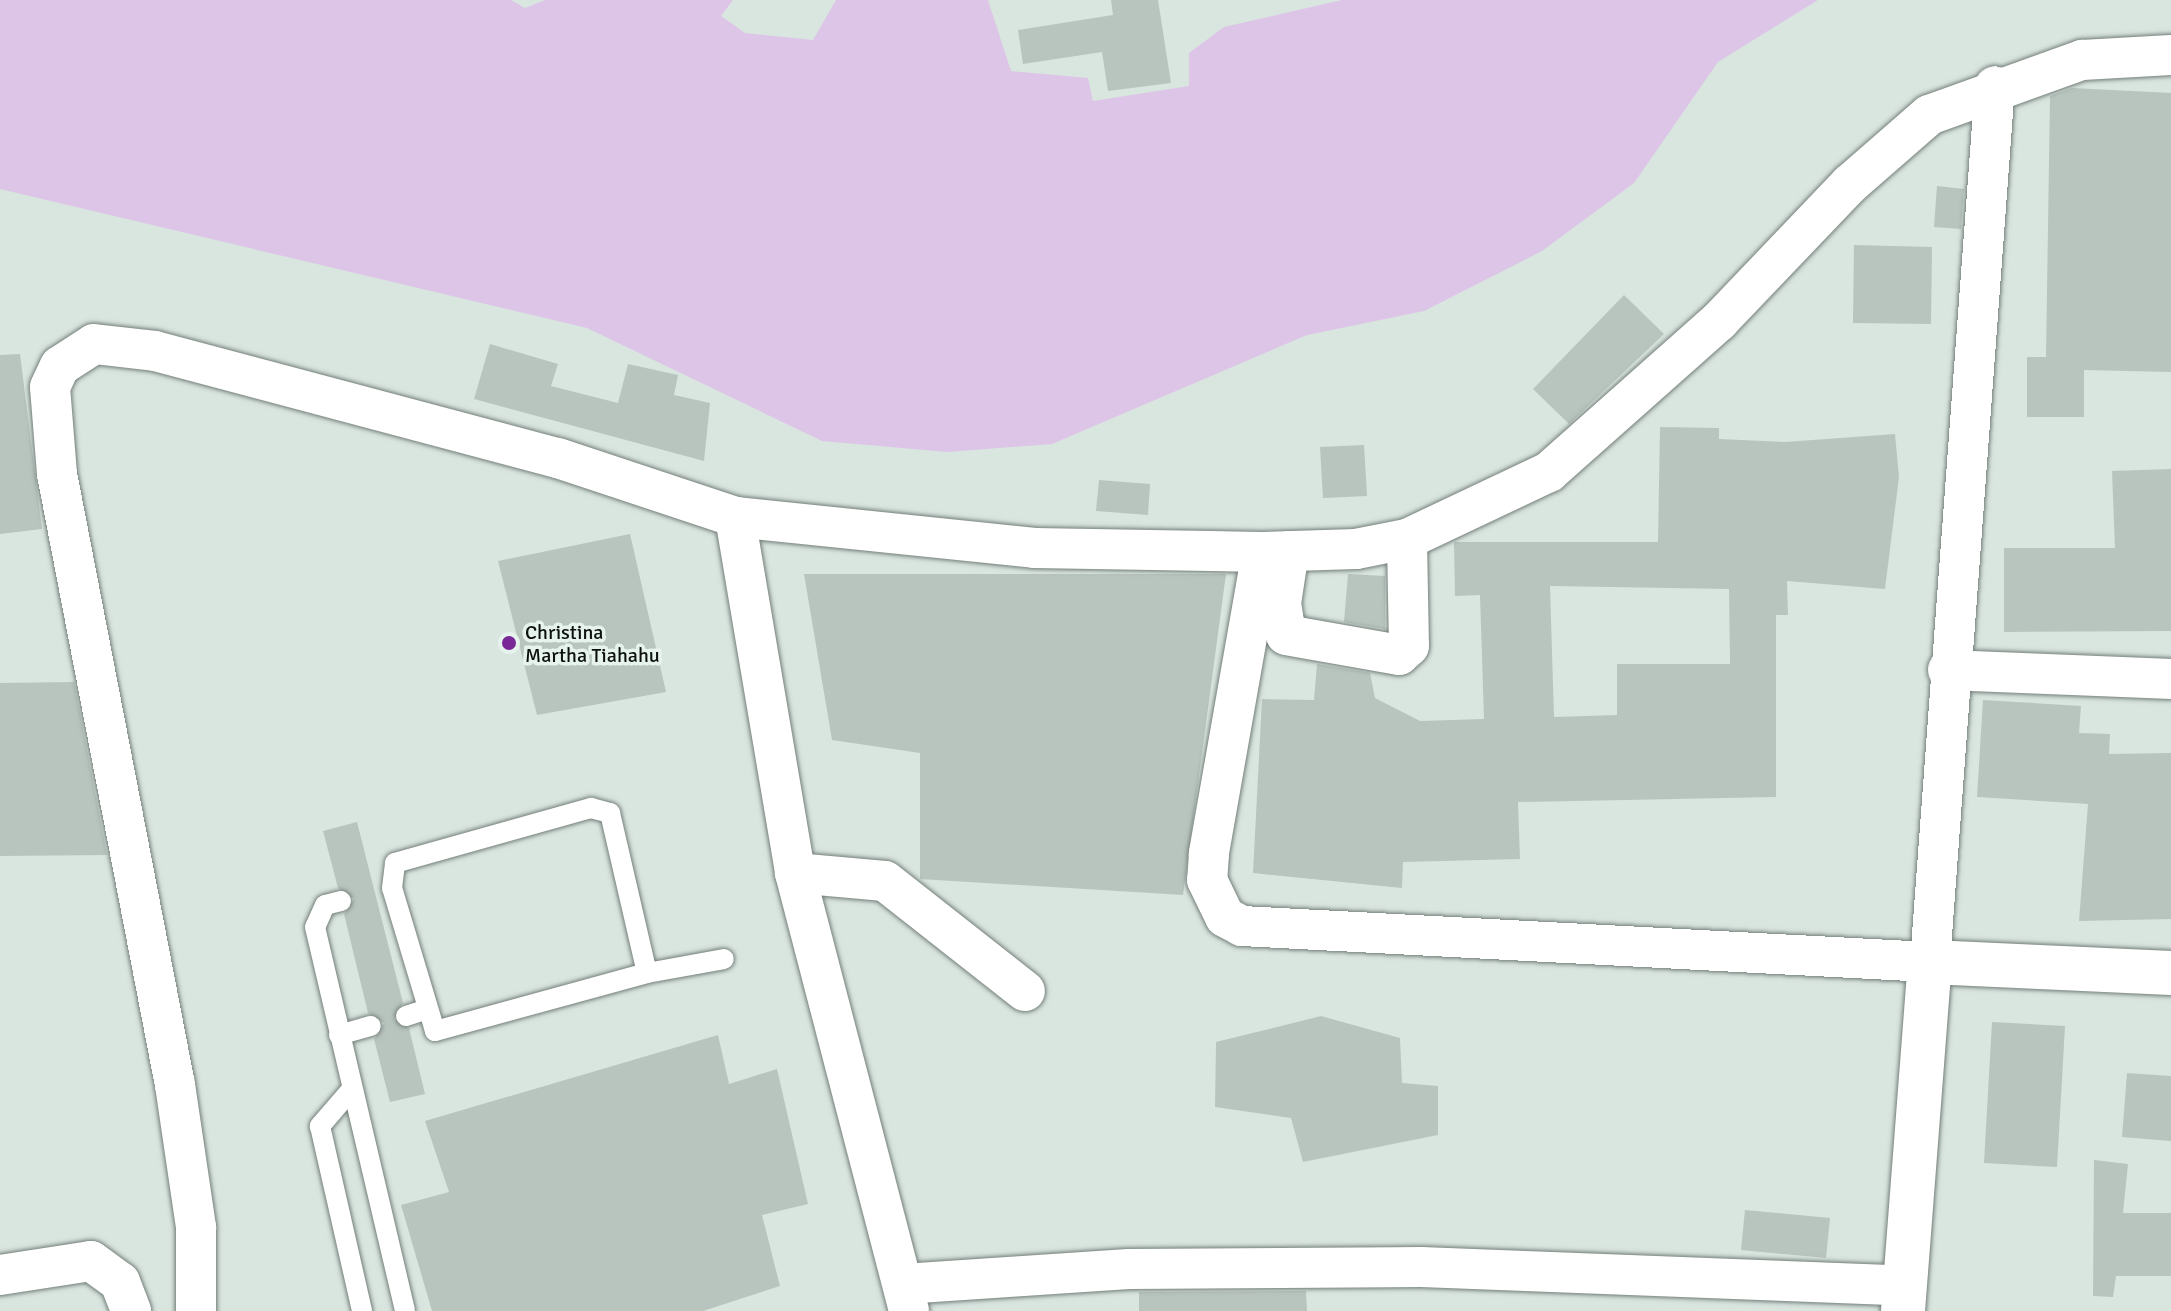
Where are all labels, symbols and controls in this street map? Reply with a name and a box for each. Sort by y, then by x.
place label: Christina Martha Tiahahu [525,620,660,667]
marker: Christina Martha Tiahahu [500,634,518,652]

